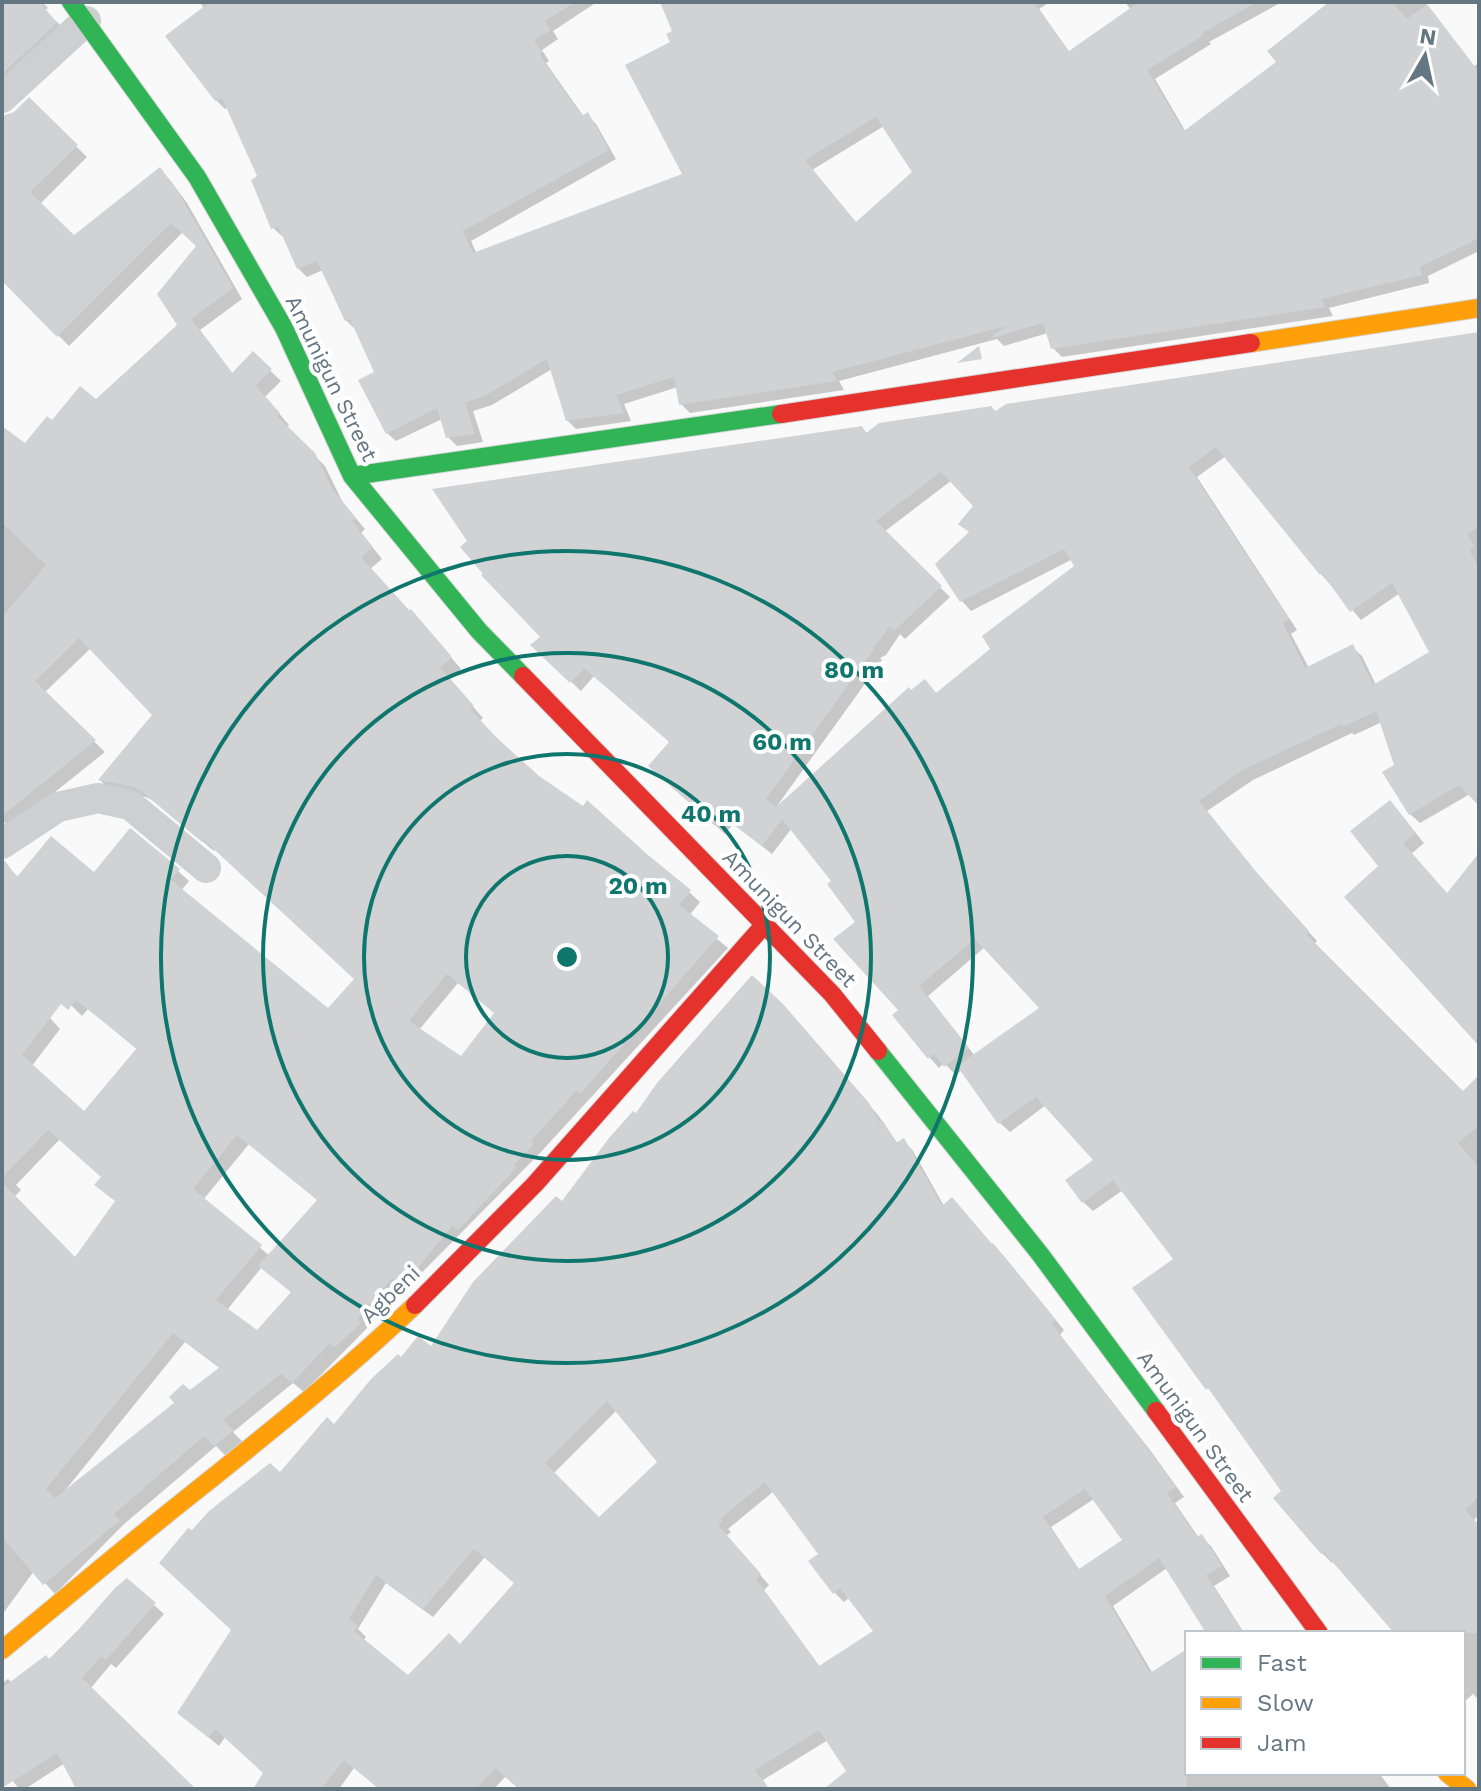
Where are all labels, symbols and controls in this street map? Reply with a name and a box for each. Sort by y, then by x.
north arrow [1385,16,1465,96]
text: N [1418,23,1438,50]
street label: Amunigun Street [281,291,382,465]
text: 80 m [824,656,884,684]
text: 60 m [752,728,812,756]
text: 40 m [681,800,741,828]
street label: Amunigun Street [718,845,862,992]
text: 20 m [608,872,668,900]
centre of rings [553,943,581,971]
street label: Agbeni [356,1260,425,1328]
street label: Amunigun Street [1132,1346,1259,1507]
legend [1185,1631,1465,1775]
text: Fast [1257,1649,1307,1677]
text: Slow [1257,1689,1314,1717]
text: Jam [1257,1729,1307,1757]

